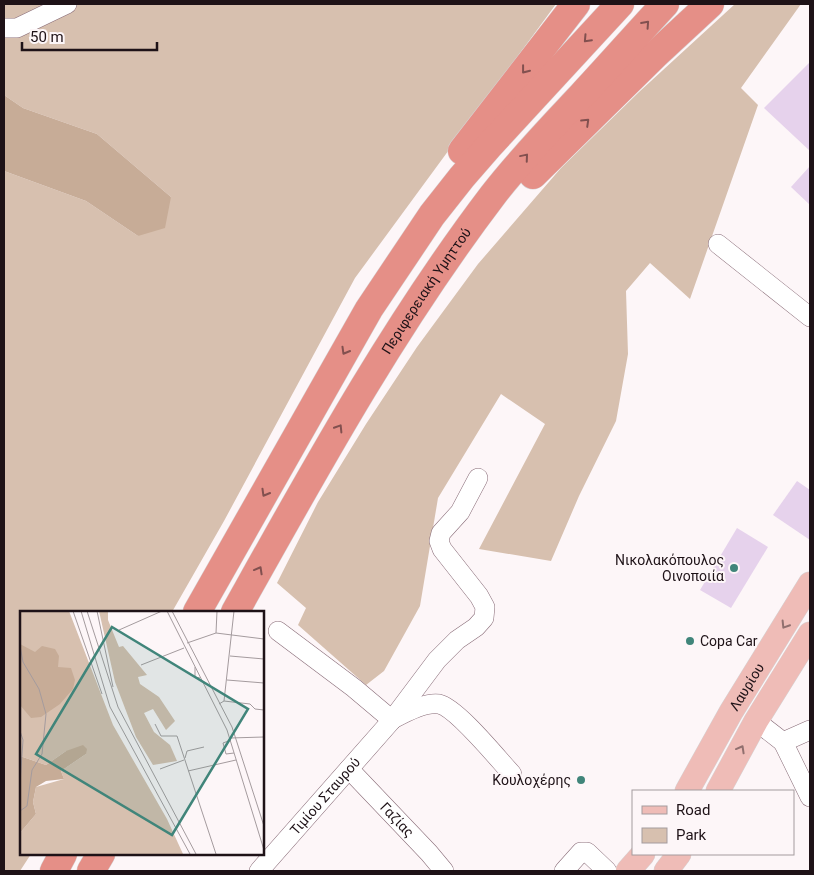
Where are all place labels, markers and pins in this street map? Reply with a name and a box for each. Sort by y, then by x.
place label: Νικολακόπουλος Οινοποιία [615,552,724,584]
marker: Νικολακόπουλος Οινοποιία [728,562,740,574]
place label: Copa Car [700,633,758,649]
marker: Copa Car [684,635,696,647]
place label: Κουλοχέρης [492,772,571,788]
marker: Κουλοχέρης [575,774,587,786]

